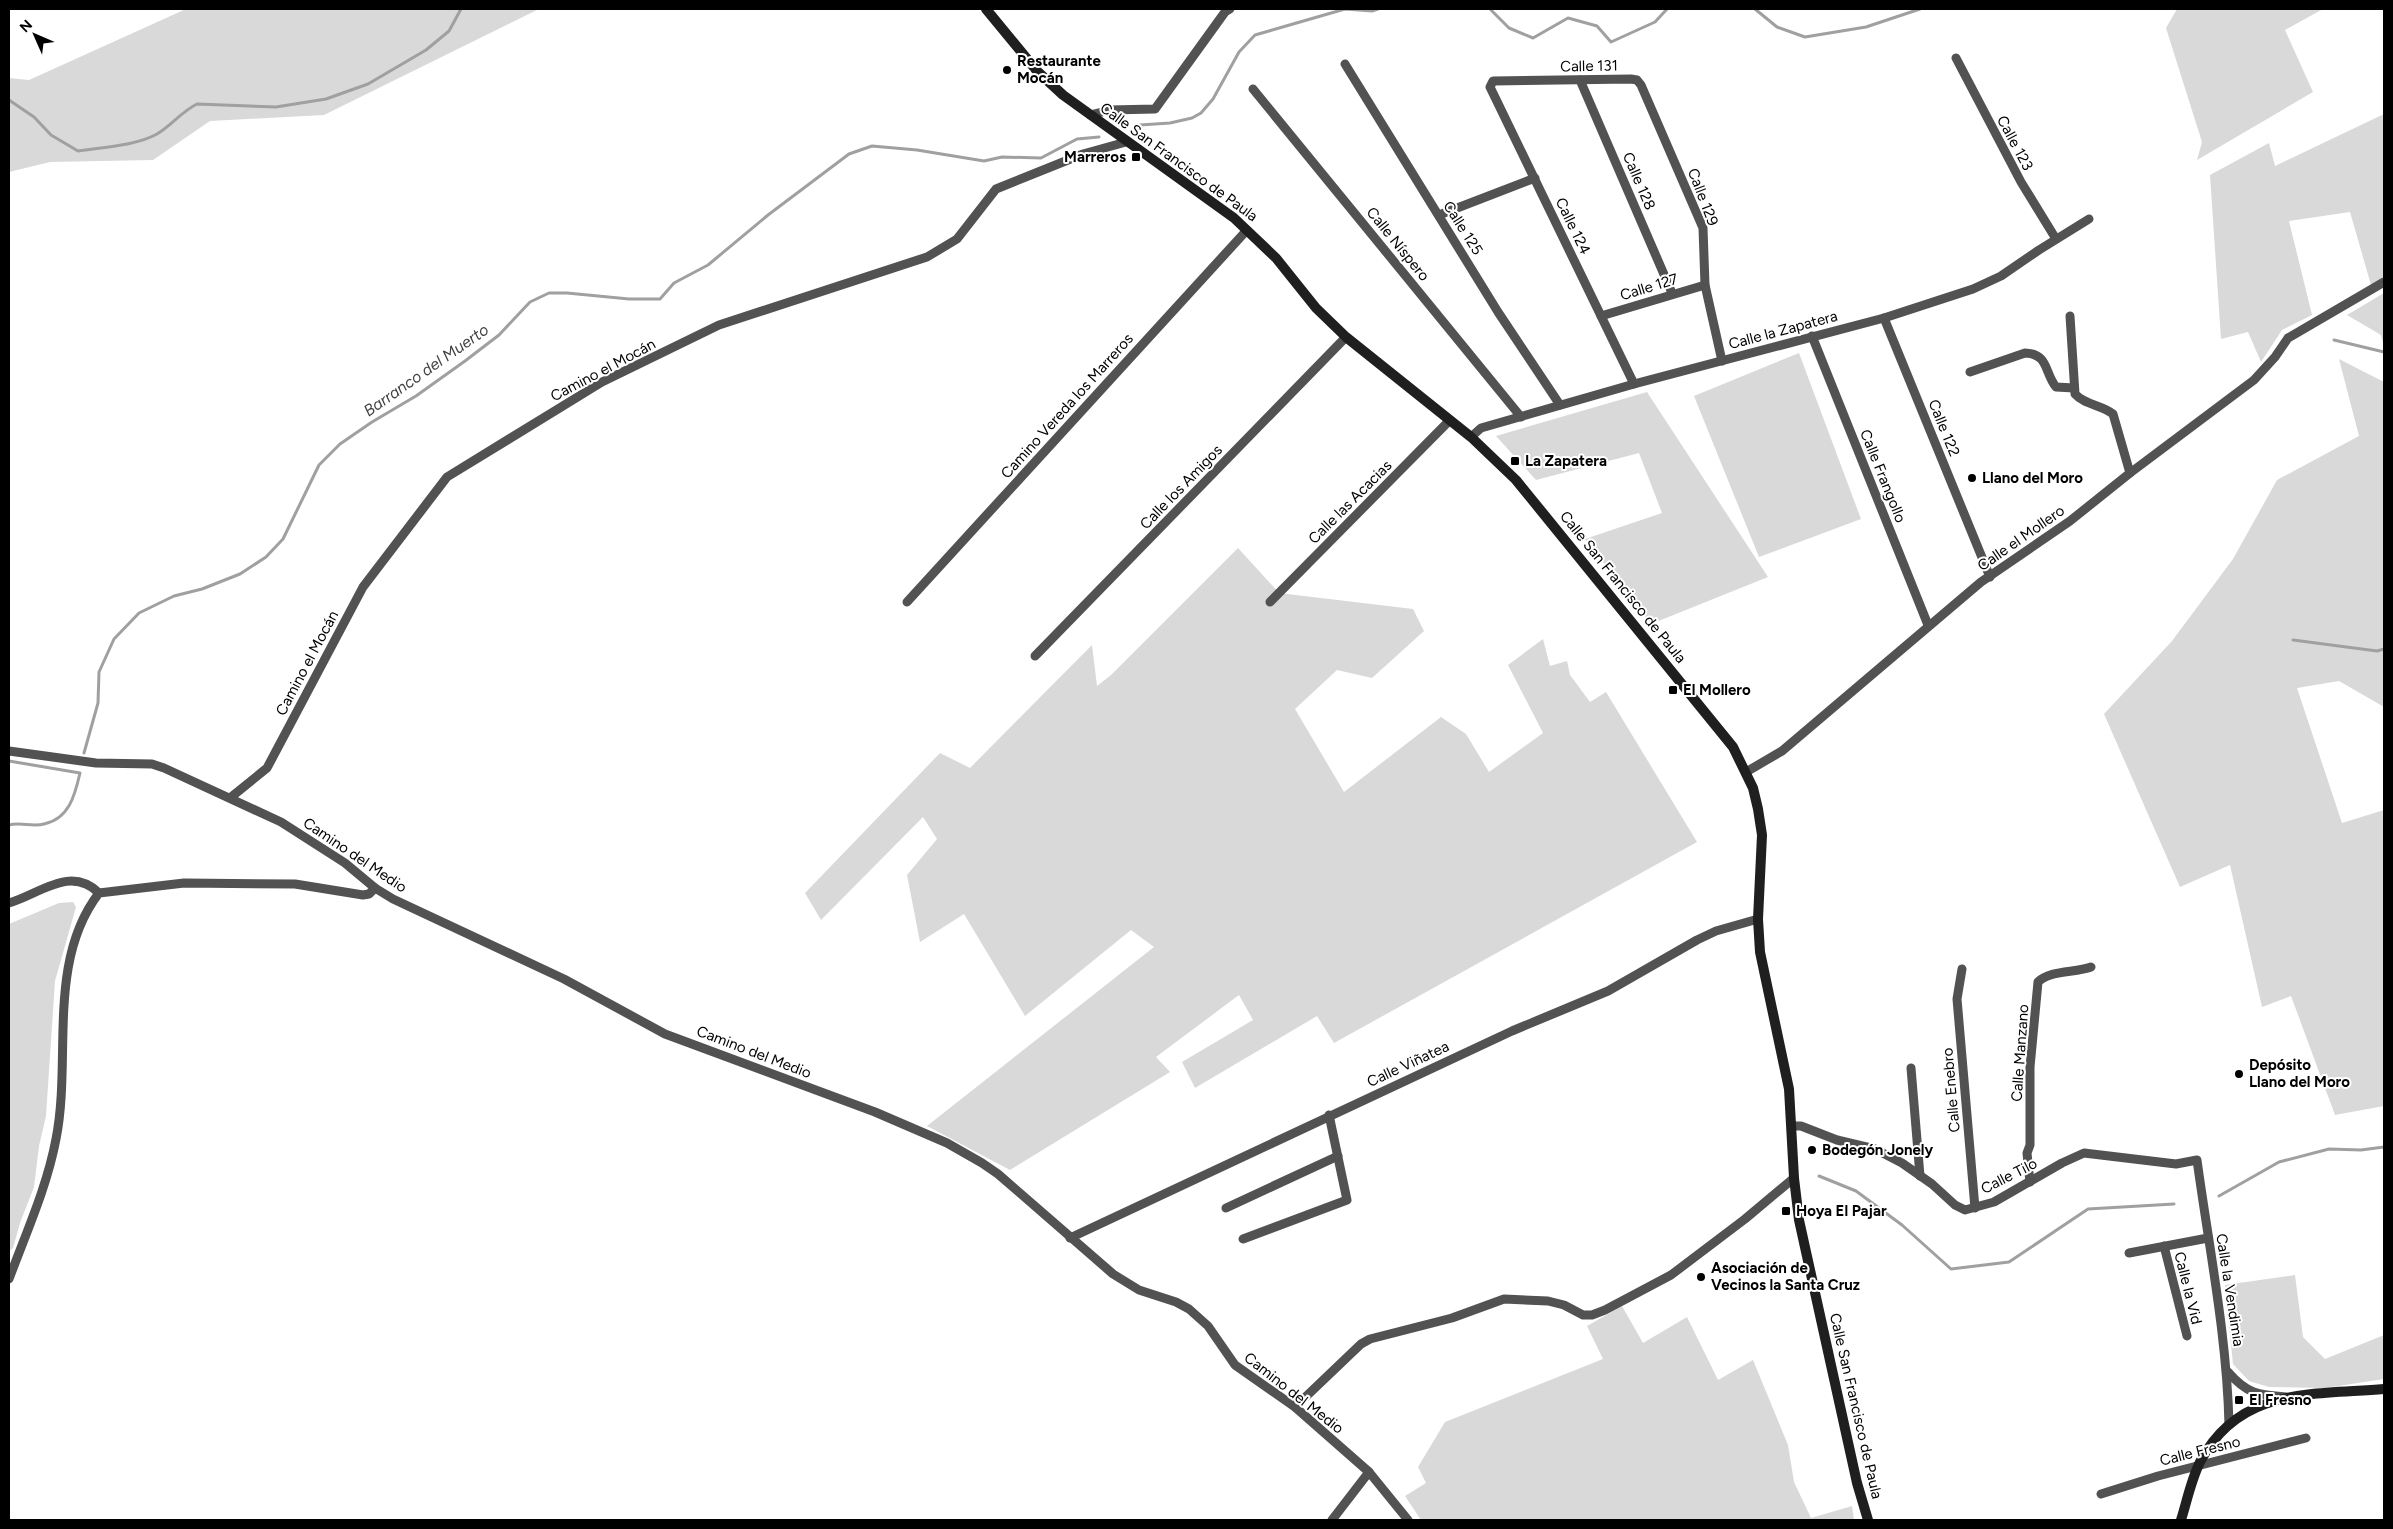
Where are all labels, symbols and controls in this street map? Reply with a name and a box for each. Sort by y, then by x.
north arrow [10,10,60,60]
text: N [16,16,36,36]
place label: Restaurante Mocán [1017,52,1101,87]
street label: Calle 131 [1560,56,1618,76]
marker: Restaurante Mocán [1001,64,1013,76]
street label: Calle San Francisco de Paula [1097,99,1261,225]
street label: Calle 123 [1993,112,2037,174]
place label: Marreros [1064,148,1126,166]
street label: Calle 128 [1619,150,1659,212]
marker: Marreros [1130,151,1142,163]
street label: Calle 129 [1684,166,1722,228]
street label: Calle 124 [1552,195,1594,257]
street label: Calle 125 [1439,198,1487,258]
street label: Calle Níspero [1363,203,1433,285]
street label: Calle 127 [1618,270,1680,304]
street label: Calle la Zapatera [1727,307,1839,353]
water label: Barranco del Muerto [360,320,492,420]
street label: Camino Vereda los Marreros [997,330,1137,482]
street label: Camino el Mocán [547,335,659,405]
street label: Calle 122 [1924,397,1964,459]
street label: Calle Frangollo [1856,427,1910,525]
street label: Calle los Amigos [1136,441,1226,533]
place label: La Zapatera [1525,452,1607,470]
marker: La Zapatera [1509,455,1521,467]
street label: Calle las Acacias [1305,457,1395,547]
place label: Llano del Moro [1982,469,2083,487]
marker: Llano del Moro [1966,472,1978,484]
street label: Calle el Mollero [1974,501,2068,575]
street label: Calle San Francisco de Paula [1556,507,1690,667]
street label: Camino el Mocán [272,607,342,719]
place label: El Mollero [1683,681,1751,699]
marker: El Mollero [1667,684,1679,696]
street label: Camino del Medio [300,814,411,897]
street label: Calle Manzano [2008,1003,2032,1102]
street label: Camino del Medio [694,1022,814,1082]
street label: Calle Viñatea [1364,1037,1452,1091]
street label: Calle Enebro [1938,1047,1964,1133]
place label: Depósito Llano del Moro [2249,1056,2350,1091]
marker: Depósito Llano del Moro [2233,1068,2245,1080]
place label: Bodegón Jonely [1822,1141,1933,1159]
marker: Bodegón Jonely [1806,1144,1818,1156]
street label: Calle Tilo [1978,1154,2040,1198]
place label: Hoya El Pajar [1796,1202,1887,1220]
marker: Hoya El Pajar [1780,1205,1792,1217]
street label: Calle la Vendimia [2212,1232,2248,1348]
street label: Calle la Vid [2170,1250,2206,1326]
place label: Asociación de Vecinos la Santa Cruz [1711,1259,1860,1294]
marker: Asociación de Vecinos la Santa Cruz [1695,1271,1707,1283]
street label: Calle San Francisco de Paula [1826,1311,1886,1501]
street label: Camino del Medio [1241,1349,1348,1438]
place label: El Fresno [2249,1391,2312,1409]
marker: El Fresno [2233,1394,2245,1406]
street label: Calle Fresno [2158,1432,2242,1470]

